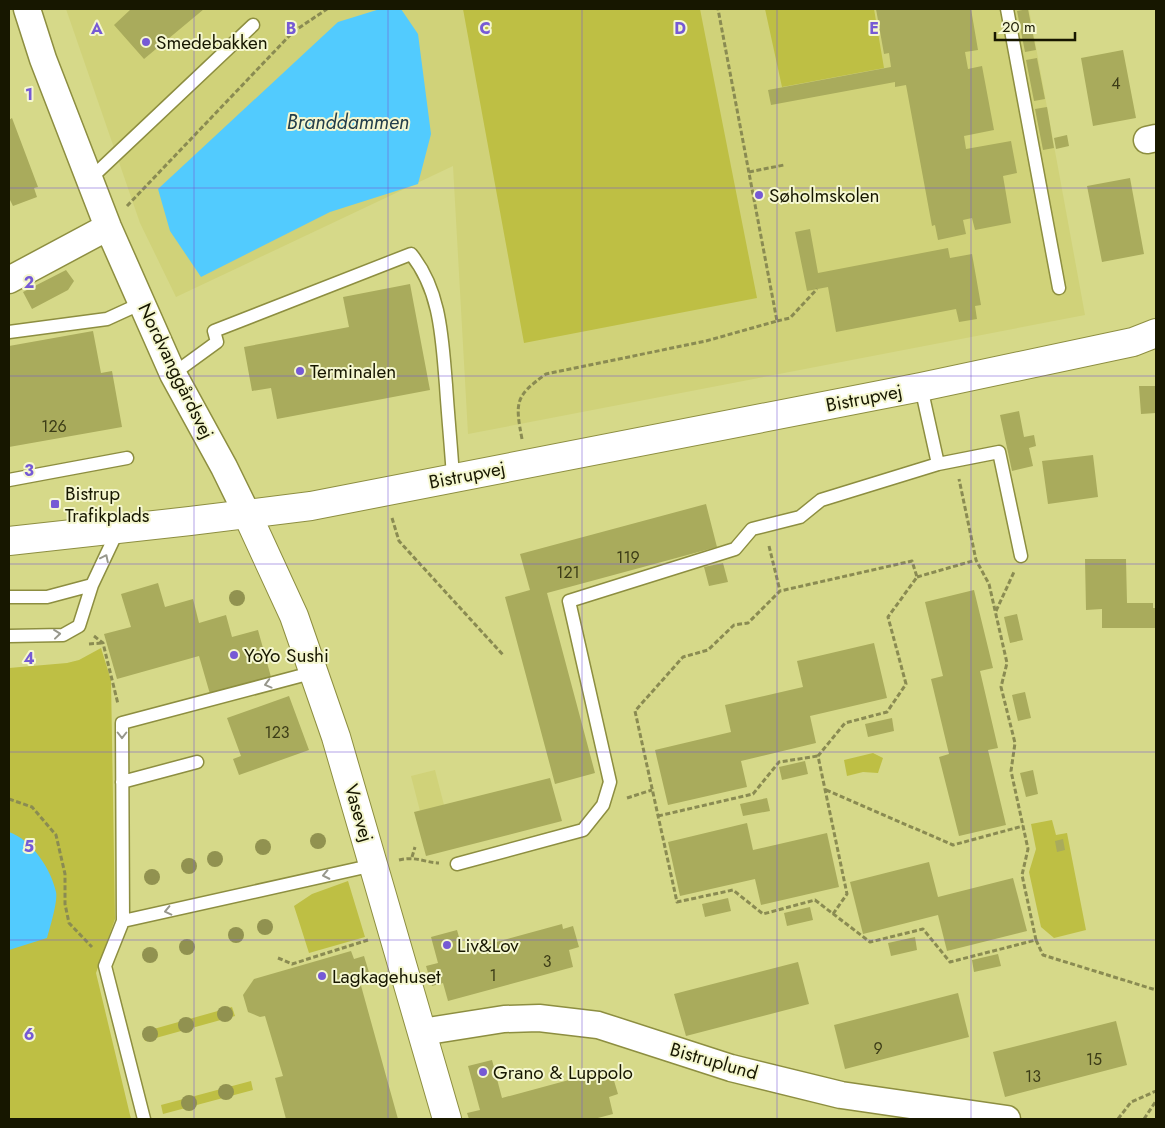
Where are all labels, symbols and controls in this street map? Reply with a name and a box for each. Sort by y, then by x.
scale bar [995,10,1075,42]
text: 20 m [1002,16,1036,38]
text: A [90,17,103,40]
text: B [286,17,296,40]
text: C [479,17,491,40]
text: D [674,17,686,40]
text: E [869,17,879,40]
place label: Smedebakken [156,29,268,56]
marker: Smedebakken [140,36,152,48]
house number: 4 [1111,72,1121,95]
text: 1 [25,83,33,106]
water label: Branddammen [287,108,409,137]
place label: Søholmskolen [769,182,880,209]
marker: Søholmskolen [753,189,765,201]
text: 2 [24,271,34,294]
street label: Nordvanggårdsvej [131,298,221,444]
place label: Terminalen [310,358,396,385]
marker: Terminalen [294,365,306,377]
street label: Bistrupvej [823,377,905,419]
house number: 126 [41,415,67,438]
street label: Bistrupvej [426,454,508,496]
text: 3 [24,459,34,482]
place label: Bistrup Trafikplads [65,480,150,529]
marker: Bistrup Trafikplads [49,498,61,510]
house number: 119 [616,546,640,569]
one-way arrow [99,554,109,563]
house number: 121 [556,561,580,584]
one-way arrow [54,629,62,640]
place label: YoYo Sushi [244,642,329,669]
text: 4 [23,647,35,670]
marker: YoYo Sushi [228,649,240,661]
one-way arrow [263,678,272,689]
house number: 123 [264,721,290,744]
one-way arrow [117,731,127,739]
street label: Vasevej [338,781,380,845]
text: 5 [24,835,34,858]
one-way arrow [322,869,331,880]
one-way arrow [163,905,172,916]
place label: Liv&Lov [457,932,519,959]
marker: Liv&Lov [441,939,453,951]
house number: 3 [543,950,552,973]
place label: Lagkagehuset [332,963,441,990]
house number: 1 [489,964,497,987]
marker: Lagkagehuset [316,970,328,982]
text: 6 [24,1023,34,1046]
street label: Bistruplund [667,1036,761,1086]
house number: 9 [873,1037,883,1060]
house number: 15 [1086,1048,1102,1071]
place label: Grano & Luppolo [493,1059,633,1086]
house number: 13 [1025,1065,1041,1088]
marker: Grano & Luppolo [477,1066,489,1078]

